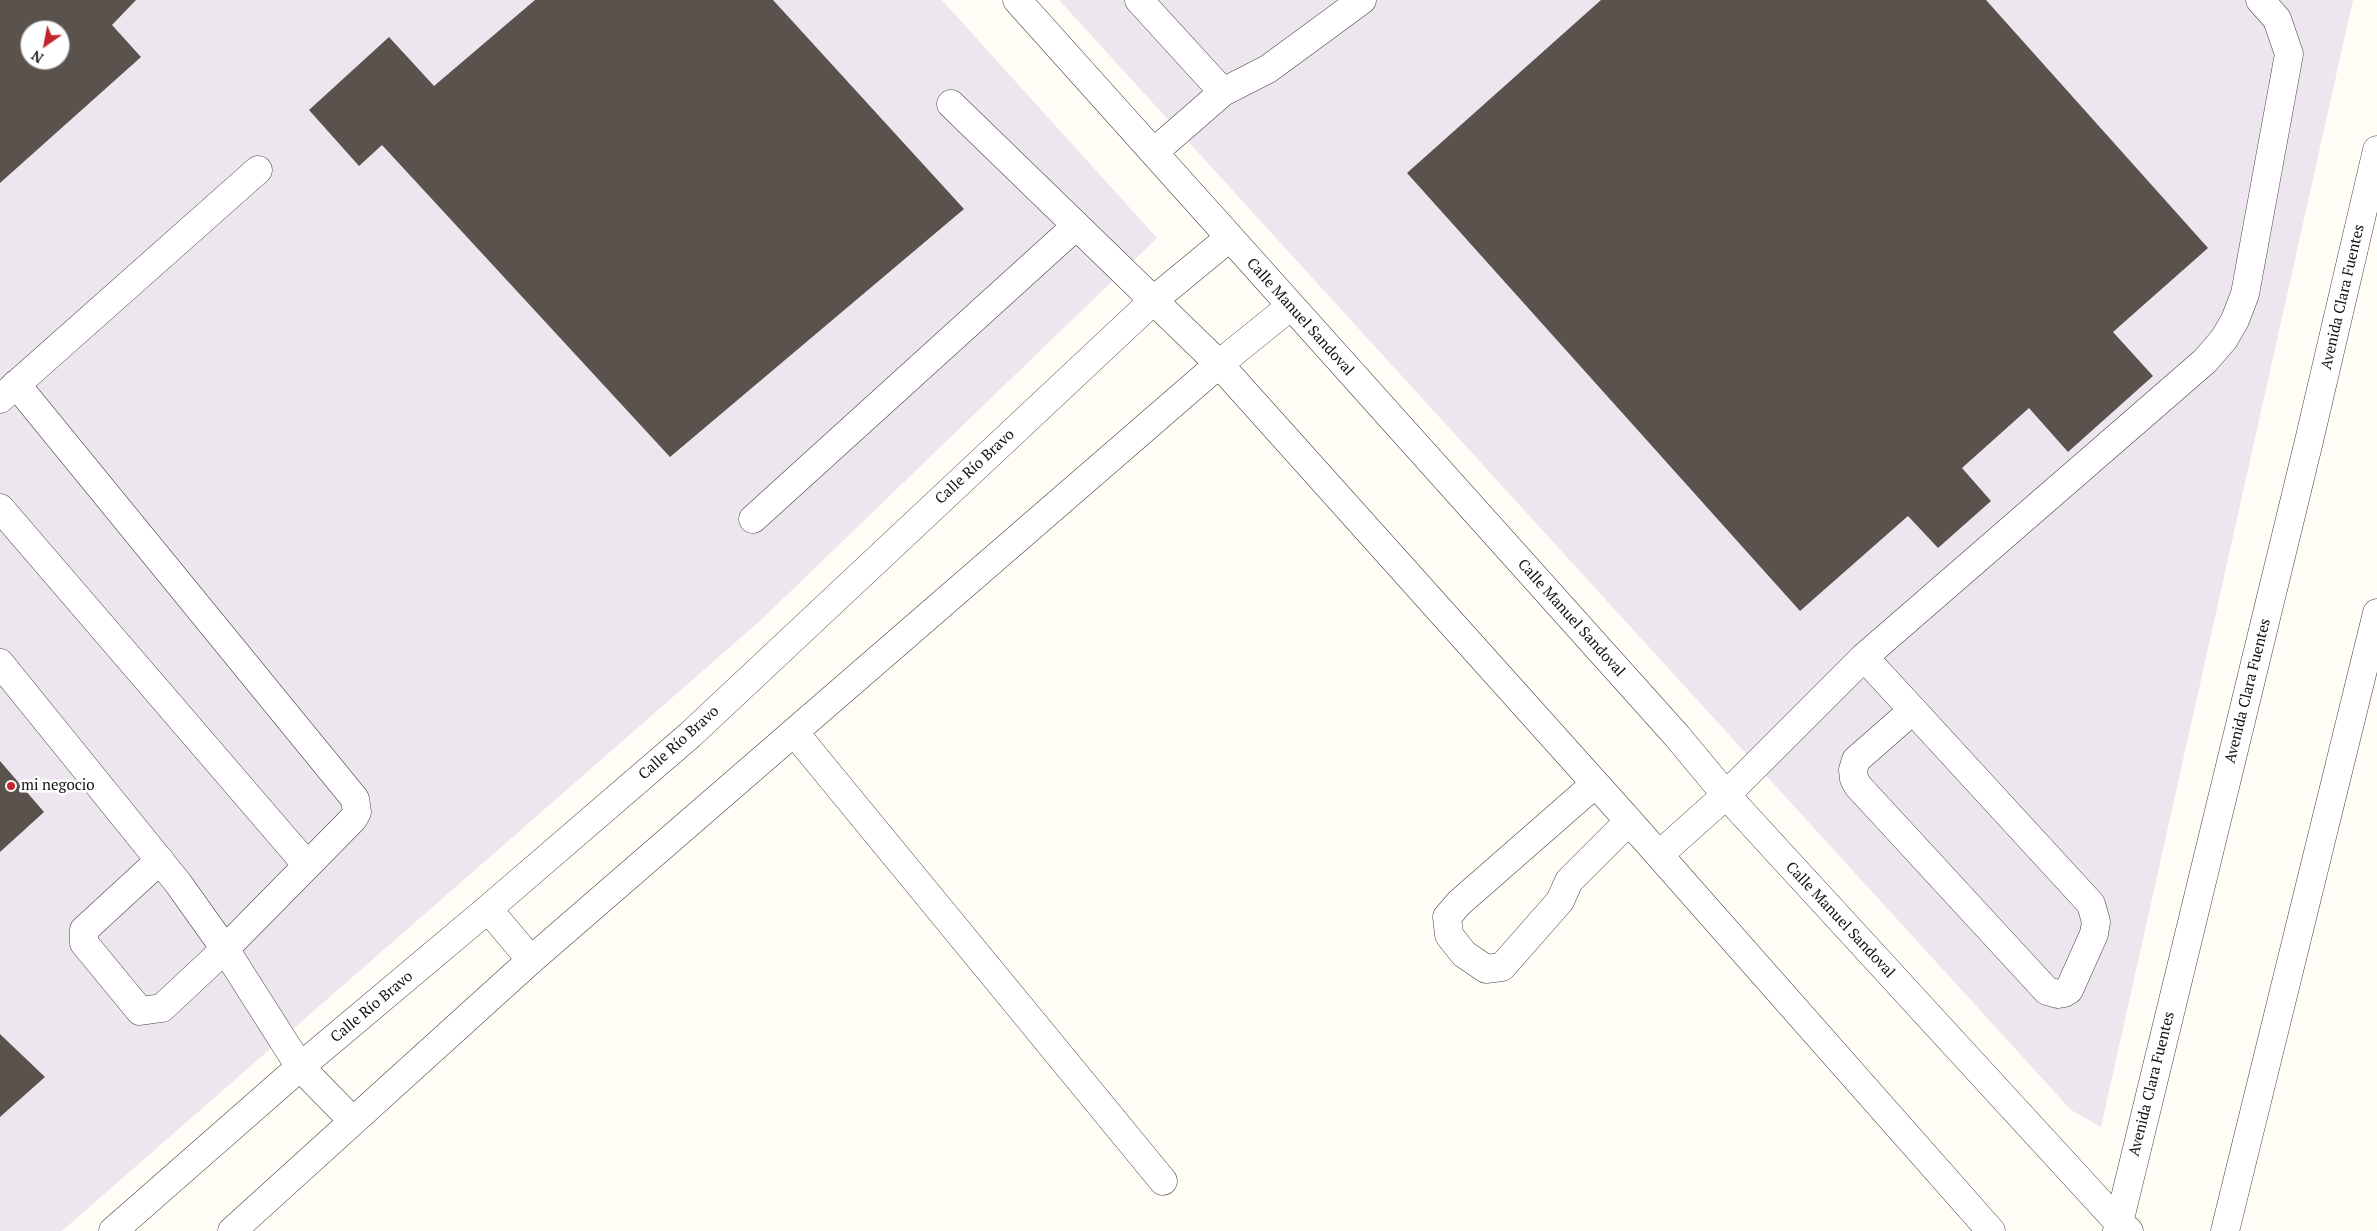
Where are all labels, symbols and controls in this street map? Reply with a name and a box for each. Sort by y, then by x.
north arrow [20,20,70,70]
text: N [27,46,47,68]
street label: Avenida Clara Fuentes [2318,223,2368,371]
street label: Calle Manuel Sandoval [1243,255,1357,379]
street label: Calle Río Bravo [932,426,1018,508]
street label: Calle Manuel Sandoval [1514,556,1628,680]
street label: Avenida Clara Fuentes [2221,617,2275,765]
street label: Calle Río Bravo [635,702,723,784]
place label: mi negocio [21,777,95,795]
marker: mi negocio [5,780,17,792]
street label: Calle Manuel Sandoval [1782,858,1898,982]
street label: Calle Río Bravo [327,967,417,1047]
street label: Avenida Clara Fuentes [2125,1010,2179,1158]

